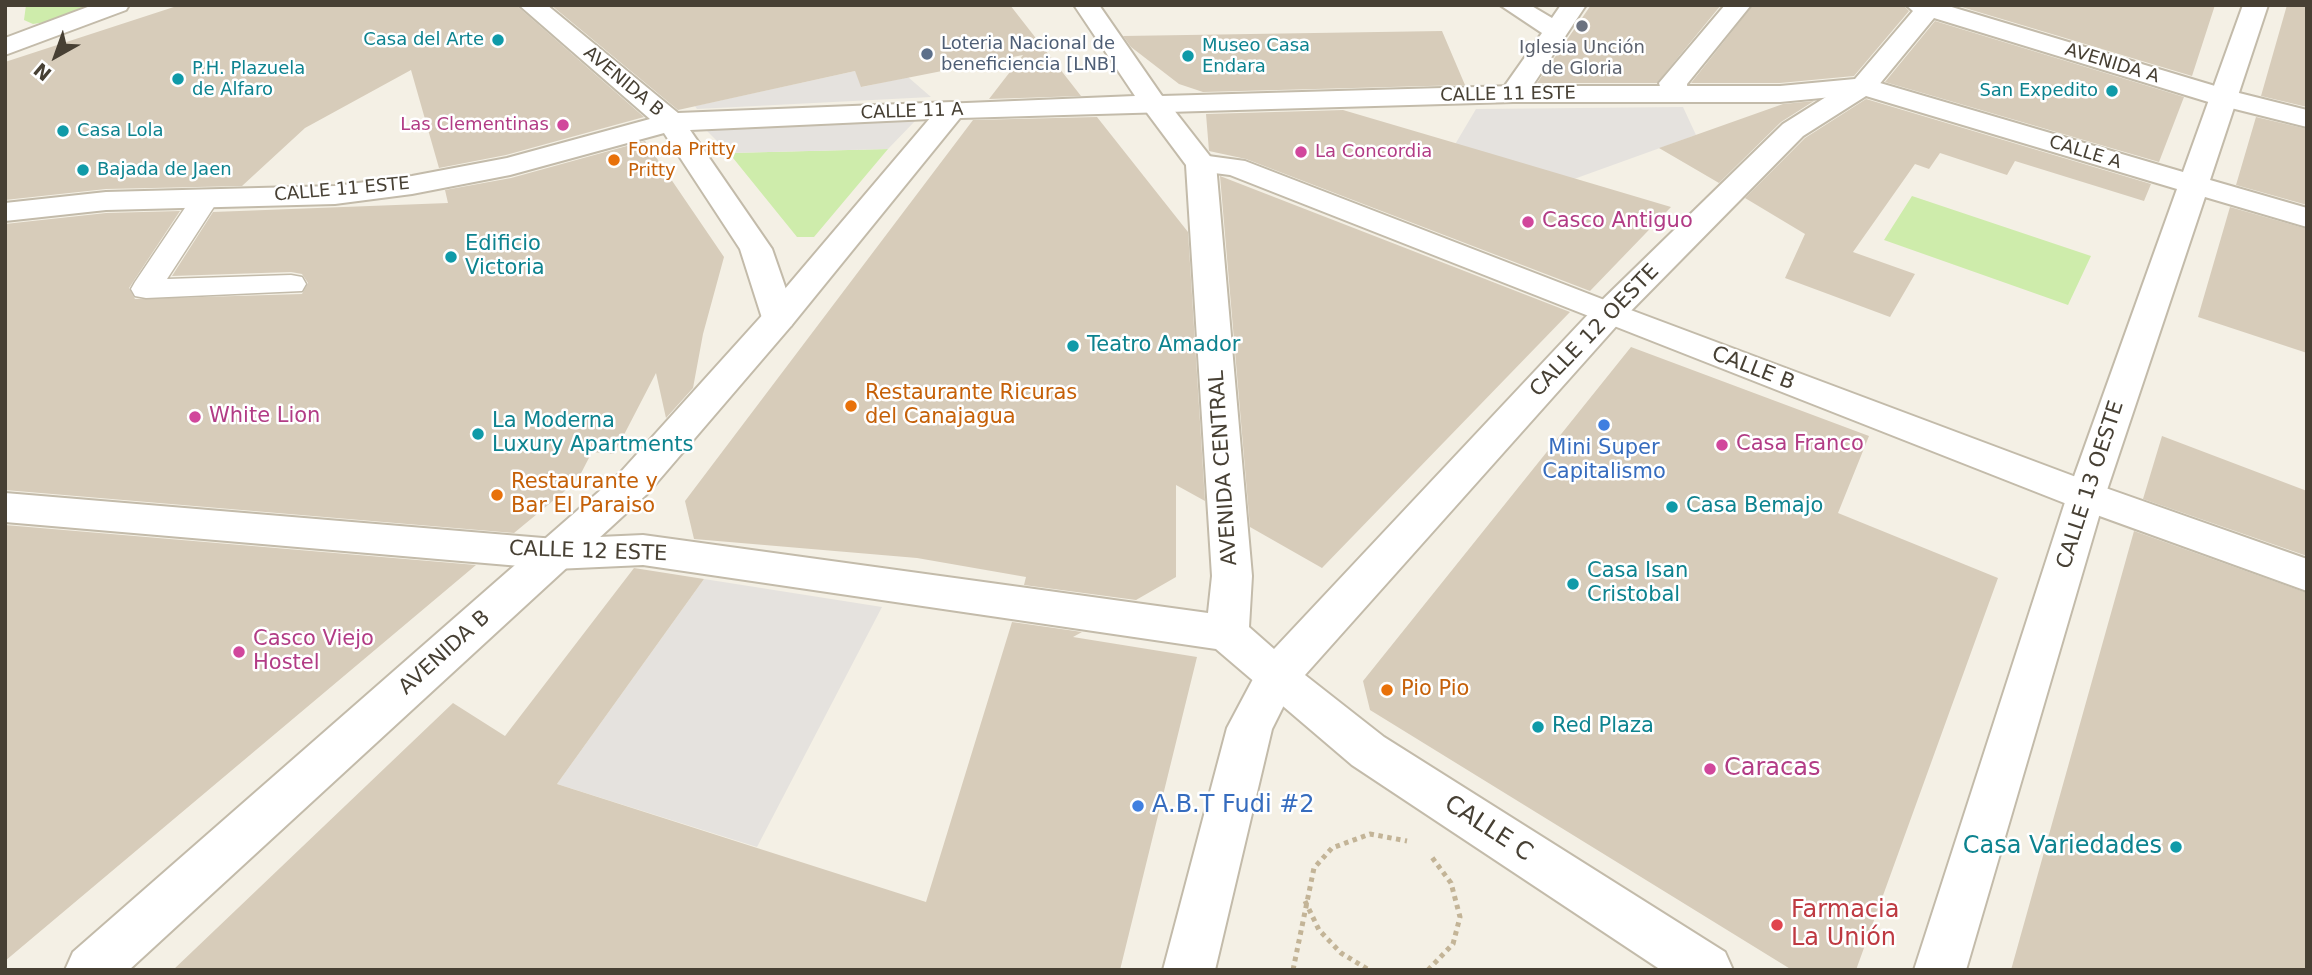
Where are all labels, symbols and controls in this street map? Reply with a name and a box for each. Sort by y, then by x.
marker: Iglesia Unción de Gloria [1574,18,1590,34]
north arrow [21,21,91,91]
place label: Casa del Arte [363,29,484,51]
marker: Casa del Arte [490,32,506,48]
place label: Loteria Nacional de beneficiencia [LNB] [941,33,1116,76]
place label: Museo Casa Endara [1202,35,1310,78]
place label: Iglesia Unción de Gloria [1519,37,1645,80]
street label: AVENIDA A [2062,39,2162,89]
street label: AVENIDA B [579,42,667,122]
marker: Loteria Nacional de beneficiencia [LNB] [919,46,935,62]
marker: Museo Casa Endara [1180,48,1196,64]
place label: P.H. Plazuela de Alfaro [192,58,305,100]
text: N [29,59,56,86]
marker: P.H. Plazuela de Alfaro [170,71,186,87]
place label: San Expedito [1979,80,2098,102]
street label: CALLE 11 ESTE [1440,83,1576,107]
marker: San Expedito [2104,83,2120,99]
street label: CALLE 11 A [860,99,964,125]
place label: Las Clementinas [400,114,549,136]
marker: Las Clementinas [555,117,571,133]
place label: Casa Lola [77,120,163,142]
marker: Casa Lola [55,123,71,139]
street label: CALLE A [2046,132,2124,174]
place label: Fonda Pritty Pritty [628,139,736,182]
place label: La Concordia [1315,141,1432,163]
marker: La Concordia [1293,144,1309,160]
marker: Fonda Pritty Pritty [606,152,622,168]
place label: Bajada de Jaen [97,159,232,181]
marker: Bajada de Jaen [75,162,91,178]
street label: CALLE 11 ESTE [273,173,411,207]
place label: Casco Antiguo [1542,209,1693,235]
marker: Casco Antiguo [1520,214,1536,230]
place label: Edificio Victoria [465,232,545,282]
marker: Edificio Victoria [443,249,459,265]
street label: CALLE 12 OESTE [1525,259,1665,403]
place label: Teatro Amador [1087,333,1240,359]
marker: Teatro Amador [1065,338,1081,354]
street label: CALLE B [1708,342,1798,396]
street label: AVENIDA CENTRAL [1205,370,1243,566]
place label: Restaurante Ricuras del Canajagua [865,381,1077,431]
marker: Restaurante Ricuras del Canajagua [843,398,859,414]
street label: CALLE 13 OESTE [2052,398,2130,572]
place label: White Lion [209,404,320,430]
marker: White Lion [187,409,203,425]
place label: La Moderna Luxury Apartments [492,409,693,459]
marker: Mini Super Capitalismo [1596,417,1612,433]
marker: La Moderna Luxury Apartments [470,426,486,442]
place label: Casa Franco [1736,432,1864,458]
place label: Mini Super Capitalismo [1542,436,1666,486]
marker: Casa Franco [1714,437,1730,453]
place label: Restaurante y Bar El Paraiso [511,470,658,520]
marker: Restaurante y Bar El Paraiso [489,487,505,503]
place label: Casa Bemajo [1686,494,1823,520]
marker: Casa Bemajo [1664,499,1680,515]
street label: CALLE 12 ESTE [508,537,668,567]
place label: Casa Isan Cristobal [1587,559,1688,609]
marker: Casa Isan Cristobal [1565,576,1581,592]
street label: AVENIDA B [394,606,496,700]
place label: Casco Viejo Hostel [253,627,374,677]
marker: Casco Viejo Hostel [231,644,247,660]
place label: Pio Pio [1401,677,1469,703]
marker: Pio Pio [1379,682,1395,698]
place label: Red Plaza [1552,714,1654,740]
marker: Red Plaza [1530,719,1546,735]
place label: Caracas [1724,755,1820,783]
marker: Caracas [1702,761,1718,777]
street label: CALLE C [1438,790,1538,868]
place label: A.B.T Fudi #2 [1152,792,1315,820]
marker: A.B.T Fudi #2 [1130,798,1146,814]
place label: Casa Variedades [1963,833,2162,861]
marker: Casa Variedades [2168,839,2184,855]
place label: Farmacia La Unión [1791,897,1899,953]
marker: Farmacia La Unión [1769,917,1785,933]

